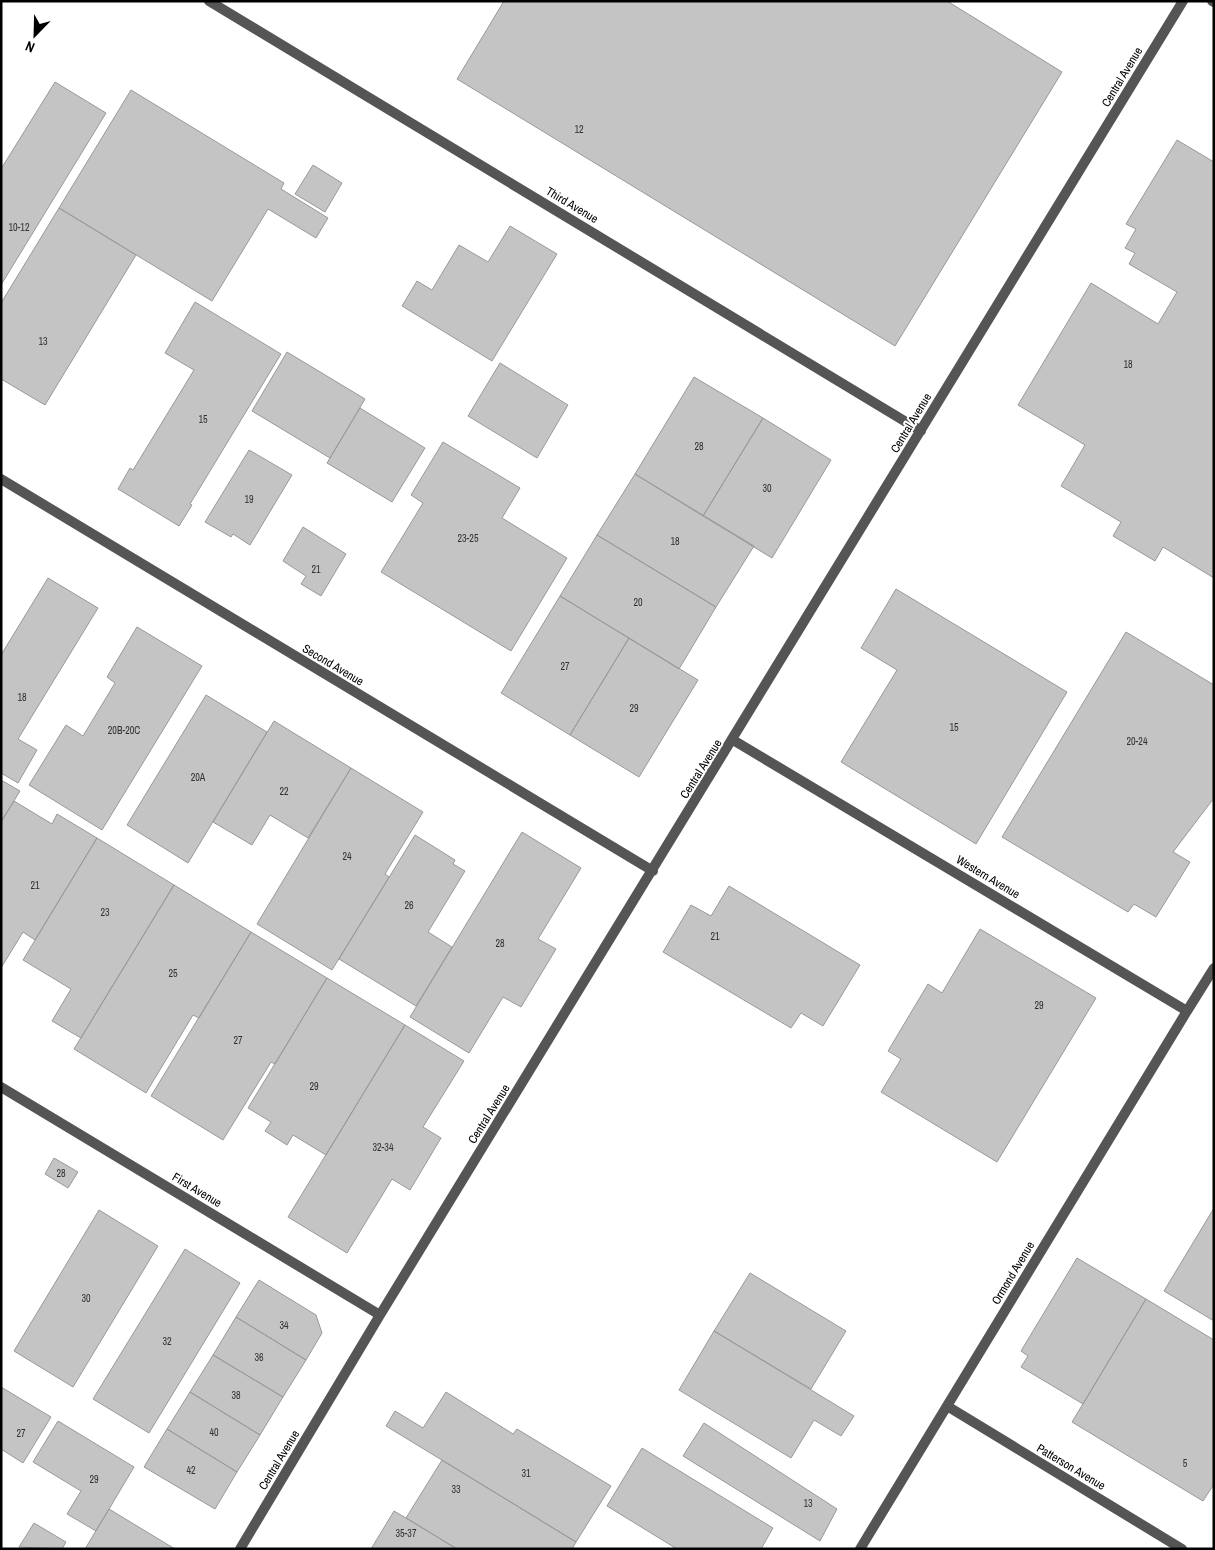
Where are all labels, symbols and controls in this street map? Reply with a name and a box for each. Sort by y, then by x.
north arrow [10,10,60,60]
text: N [23,37,37,57]
street label: Central Avenue [1098,44,1146,110]
house number: 12 [574,123,584,136]
street label: Third Avenue [543,183,601,227]
house number: 10-12 [9,221,30,234]
house number: 13 [38,335,48,348]
house number: 18 [1123,358,1133,371]
street label: Central Avenue [887,390,935,456]
house number: 15 [198,413,208,426]
house number: 28 [694,440,704,453]
house number: 30 [762,482,772,495]
house number: 19 [244,493,254,506]
house number: 23-25 [458,532,479,545]
house number: 18 [670,535,680,548]
house number: 21 [311,563,321,576]
house number: 20 [633,596,643,609]
street label: Second Avenue [299,640,367,690]
house number: 27 [560,660,570,673]
house number: 18 [17,691,27,704]
house number: 29 [629,702,639,715]
house number: 15 [949,721,959,734]
house number: 20B-20C [108,724,140,737]
house number: 20-24 [1127,735,1148,748]
street label: Central Avenue [676,736,726,802]
house number: 20A [191,771,206,784]
house number: 22 [279,785,289,798]
house number: 24 [342,850,352,863]
street label: Western Avenue [953,852,1023,902]
house number: 21 [30,879,40,892]
house number: 26 [404,899,414,912]
house number: 23 [100,906,110,919]
house number: 21 [710,930,720,943]
house number: 28 [495,937,505,950]
house number: 25 [168,967,178,980]
house number: 29 [1034,999,1044,1012]
house number: 27 [233,1034,243,1047]
house number: 29 [309,1080,319,1093]
street label: Central Avenue [464,1081,514,1147]
house number: 32-34 [373,1141,394,1154]
house number: 28 [56,1167,66,1180]
street label: First Avenue [169,1169,225,1211]
street label: Ormond Avenue [988,1238,1038,1308]
house number: 30 [81,1292,91,1305]
house number: 34 [279,1319,289,1332]
house number: 32 [162,1335,172,1348]
house number: 36 [254,1351,264,1364]
house number: 38 [231,1389,241,1402]
house number: 40 [209,1426,219,1439]
house number: 27 [16,1427,26,1440]
street label: Central Avenue [255,1427,303,1493]
street label: Patterson Avenue [1034,1440,1108,1494]
house number: 5 [1183,1457,1188,1470]
house number: 42 [186,1464,196,1477]
house number: 31 [521,1467,531,1480]
house number: 29 [89,1473,99,1486]
house number: 33 [451,1483,461,1496]
house number: 13 [803,1497,813,1510]
house number: 35-37 [396,1527,417,1540]

